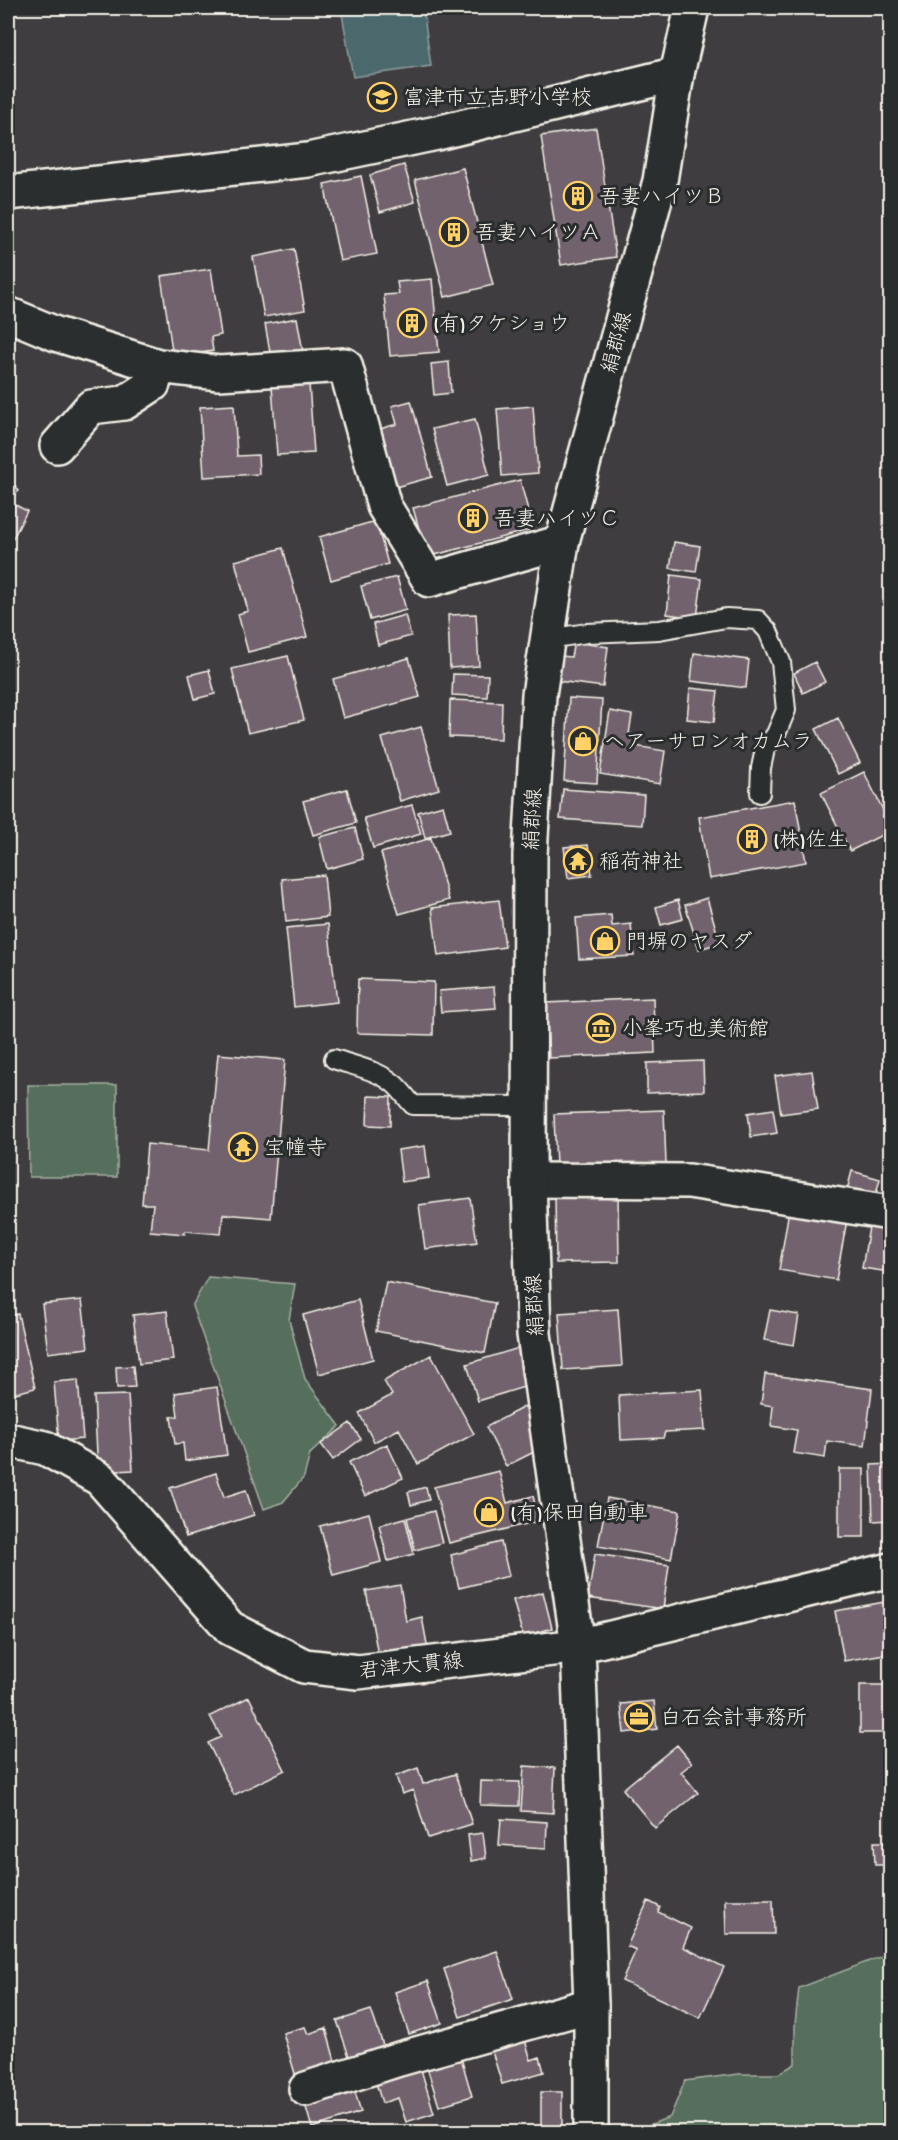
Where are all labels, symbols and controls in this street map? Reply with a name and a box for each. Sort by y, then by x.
school or university icon: 富津市立吉野小学校 [366,81,398,113]
place label: 富津市立吉野小学校 [403,86,592,113]
building icon: 吾妻ハイツＢ [562,180,594,212]
place label: 吾妻ハイツＢ [599,186,725,212]
building icon: 吾妻ハイツＡ [438,216,470,248]
place label: 吾妻ハイツＡ [475,222,601,248]
building icon: (有)タケショウ [396,307,428,339]
street label: 絹郡線 [598,309,640,377]
place label: (有)タケショウ [433,312,570,339]
building icon: 吾妻ハイツＣ [457,502,489,534]
place label: 吾妻ハイツＣ [494,508,620,534]
shop icon: ヘアーサロンオカムラ [567,725,599,757]
place label: ヘアーサロンオカムラ [604,732,813,757]
street label: 絹郡線 [520,787,550,851]
building icon: (株)佐生 [736,823,768,855]
place label: (株)佐生 [773,829,848,855]
temple icon: 稲荷神社 [562,845,594,877]
place label: 稲荷神社 [599,851,683,877]
shop icon: 門塀のヤスダ [589,925,621,957]
place label: 門塀のヤスダ [626,931,752,957]
museum icon: 小峯巧也美術館 [585,1012,617,1044]
place label: 小峯巧也美術館 [622,1017,769,1044]
temple icon: 宝幢寺 [227,1131,259,1163]
place label: 宝幢寺 [264,1137,327,1163]
street label: 絹郡線 [522,1273,552,1337]
shop icon: (有)保田自動車 [473,1496,505,1528]
place label: (有)保田自動車 [510,1501,648,1528]
street label: 君津大貫線 [358,1650,465,1686]
office icon: 白石会計事務所 [623,1701,655,1733]
place label: 白石会計事務所 [660,1706,807,1733]

